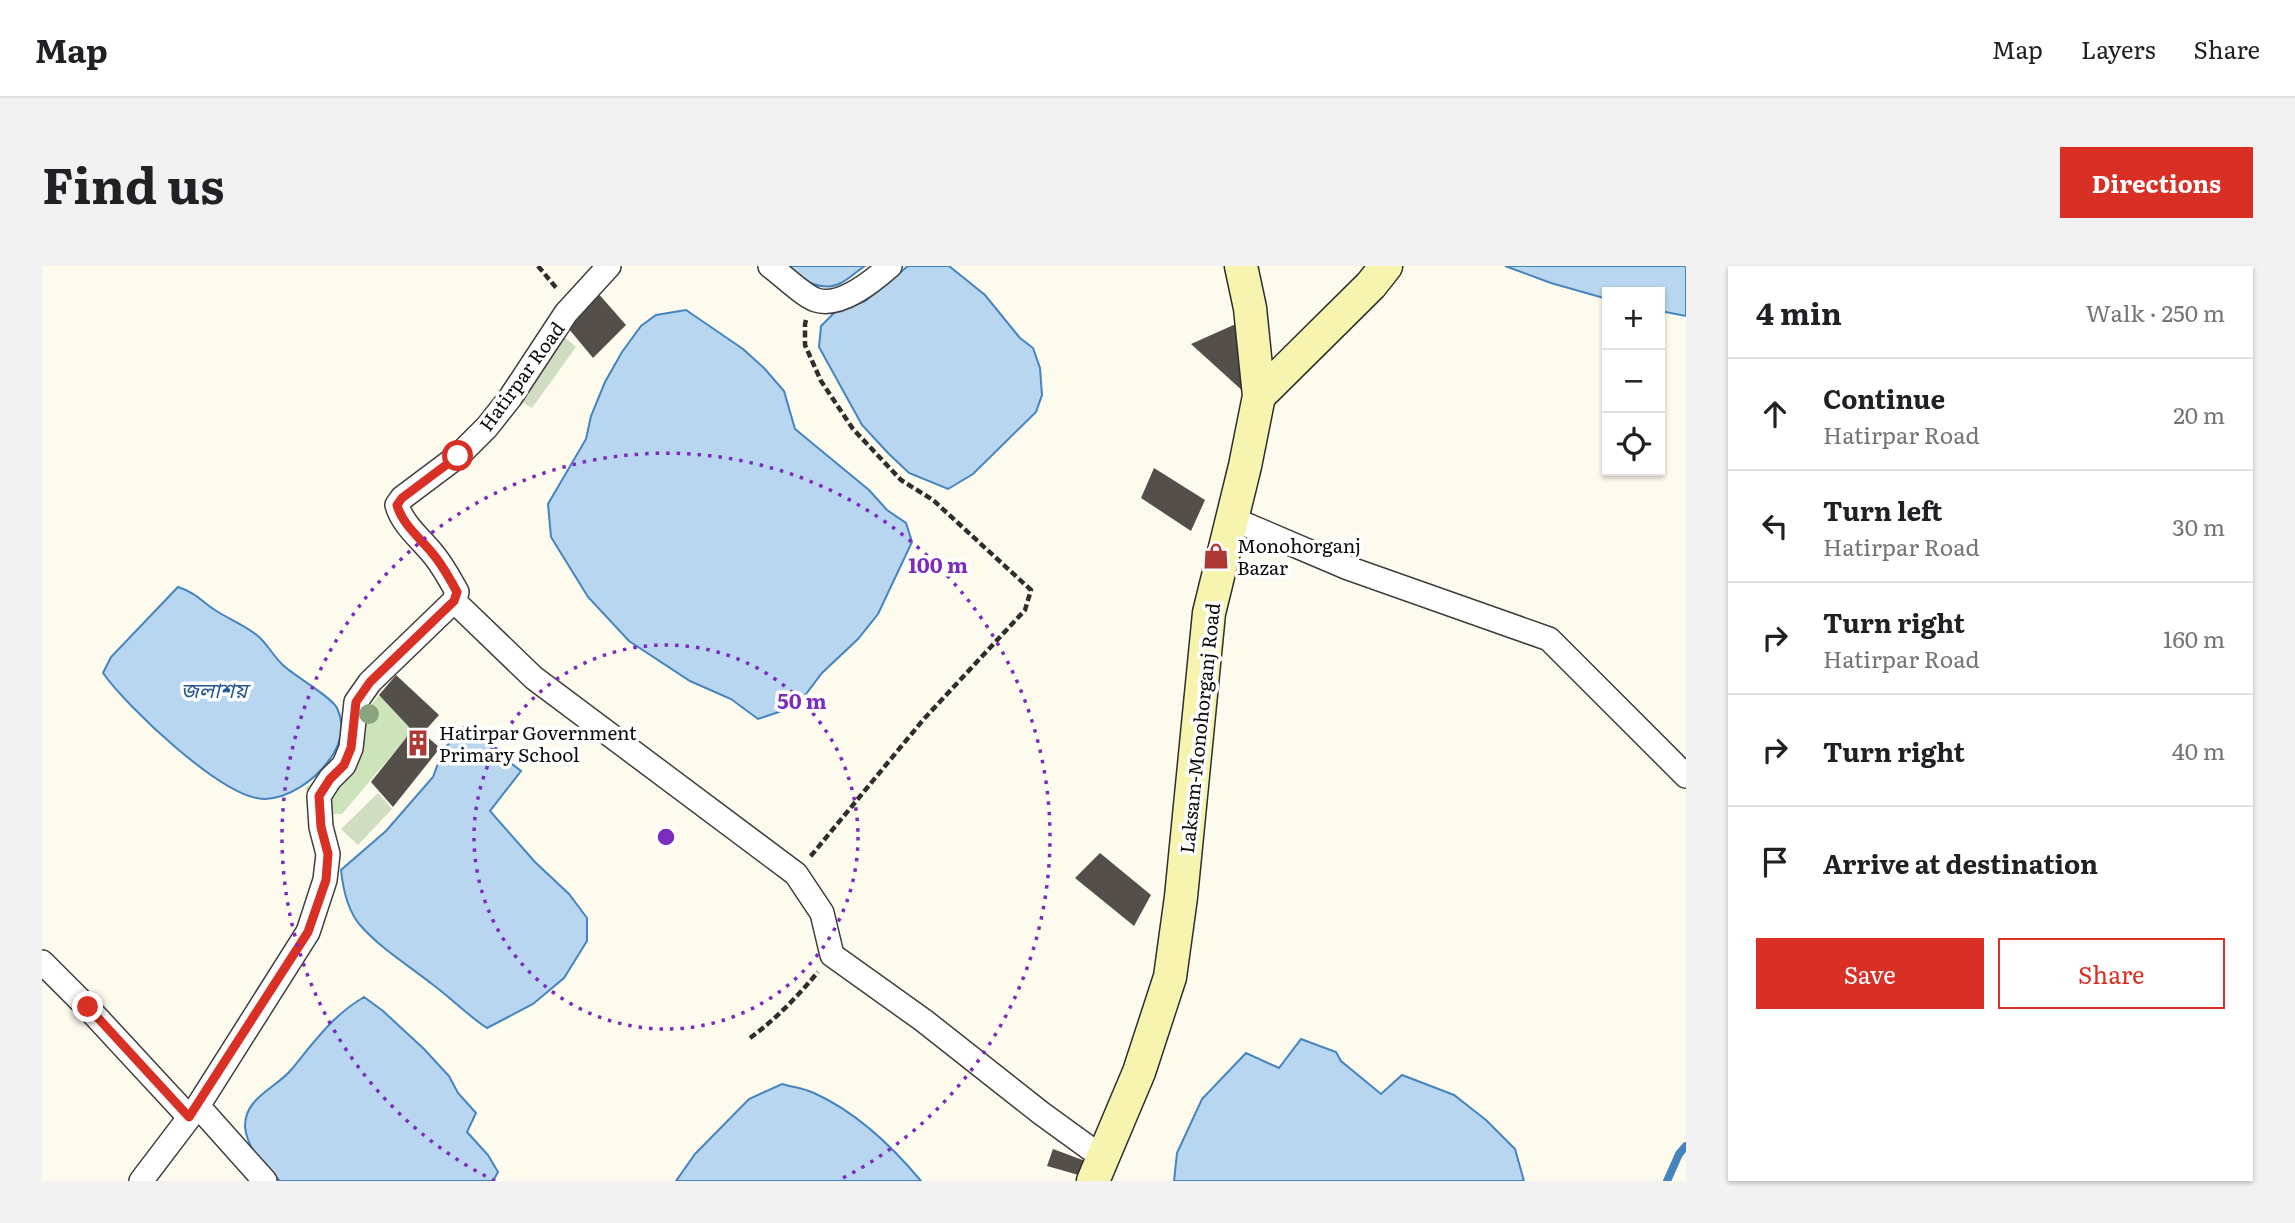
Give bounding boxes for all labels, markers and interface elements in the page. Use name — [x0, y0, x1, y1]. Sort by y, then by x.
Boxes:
text: Map — [35, 24, 108, 73]
text: Map — [1992, 31, 2043, 66]
text: Layers — [2081, 31, 2155, 66]
text: Share — [2193, 31, 2260, 66]
text: Find us — [42, 146, 225, 219]
button: Directions — [2060, 147, 2253, 218]
map controls — [1602, 287, 1665, 476]
button: + — [1602, 287, 1665, 350]
text: 4 min — [1756, 290, 1842, 334]
text: Walk · 250 m — [2086, 295, 2225, 329]
street label: Hatirpar Road — [472, 315, 571, 437]
button: − — [1602, 350, 1665, 413]
text: Continue — [1823, 378, 1945, 417]
icon: ahead — [1756, 395, 1794, 433]
text: 20 m — [2173, 397, 2225, 431]
button: locate — [1602, 413, 1665, 476]
text: Hatirpar Road — [1823, 417, 1979, 451]
route start — [442, 440, 473, 471]
text: Turn left — [1823, 490, 1942, 529]
icon: left — [1756, 507, 1794, 545]
text: 30 m — [2172, 509, 2225, 543]
text: Hatirpar Road — [1823, 529, 1979, 563]
place label: Monohorganj Bazar — [1237, 531, 1361, 581]
shop icon: Monohorganj Bazar — [1201, 541, 1231, 571]
text: 100 m — [908, 548, 968, 579]
street label: Laksam-Monohorganj Road — [1172, 601, 1226, 855]
text: Turn right — [1823, 602, 1965, 641]
icon: right — [1756, 619, 1794, 657]
text: 160 m — [2163, 621, 2225, 655]
text: Hatirpar Road — [1823, 641, 1979, 675]
water label: জলাশয় — [181, 673, 251, 704]
text: 50 m — [777, 684, 827, 715]
place label: Hatirpar Government Primary School — [439, 718, 637, 768]
building icon: Hatirpar Government Primary School — [403, 728, 433, 758]
icon: right — [1756, 731, 1794, 769]
text: Turn right — [1823, 731, 1965, 770]
text: 40 m — [2172, 733, 2225, 767]
centre of rings — [654, 825, 678, 849]
icon: arrive — [1756, 843, 1794, 881]
text: Arrive at destination — [1823, 843, 2098, 882]
button: Save — [1756, 938, 1984, 1009]
button: Share — [1998, 938, 2225, 1009]
route end — [72, 991, 103, 1022]

